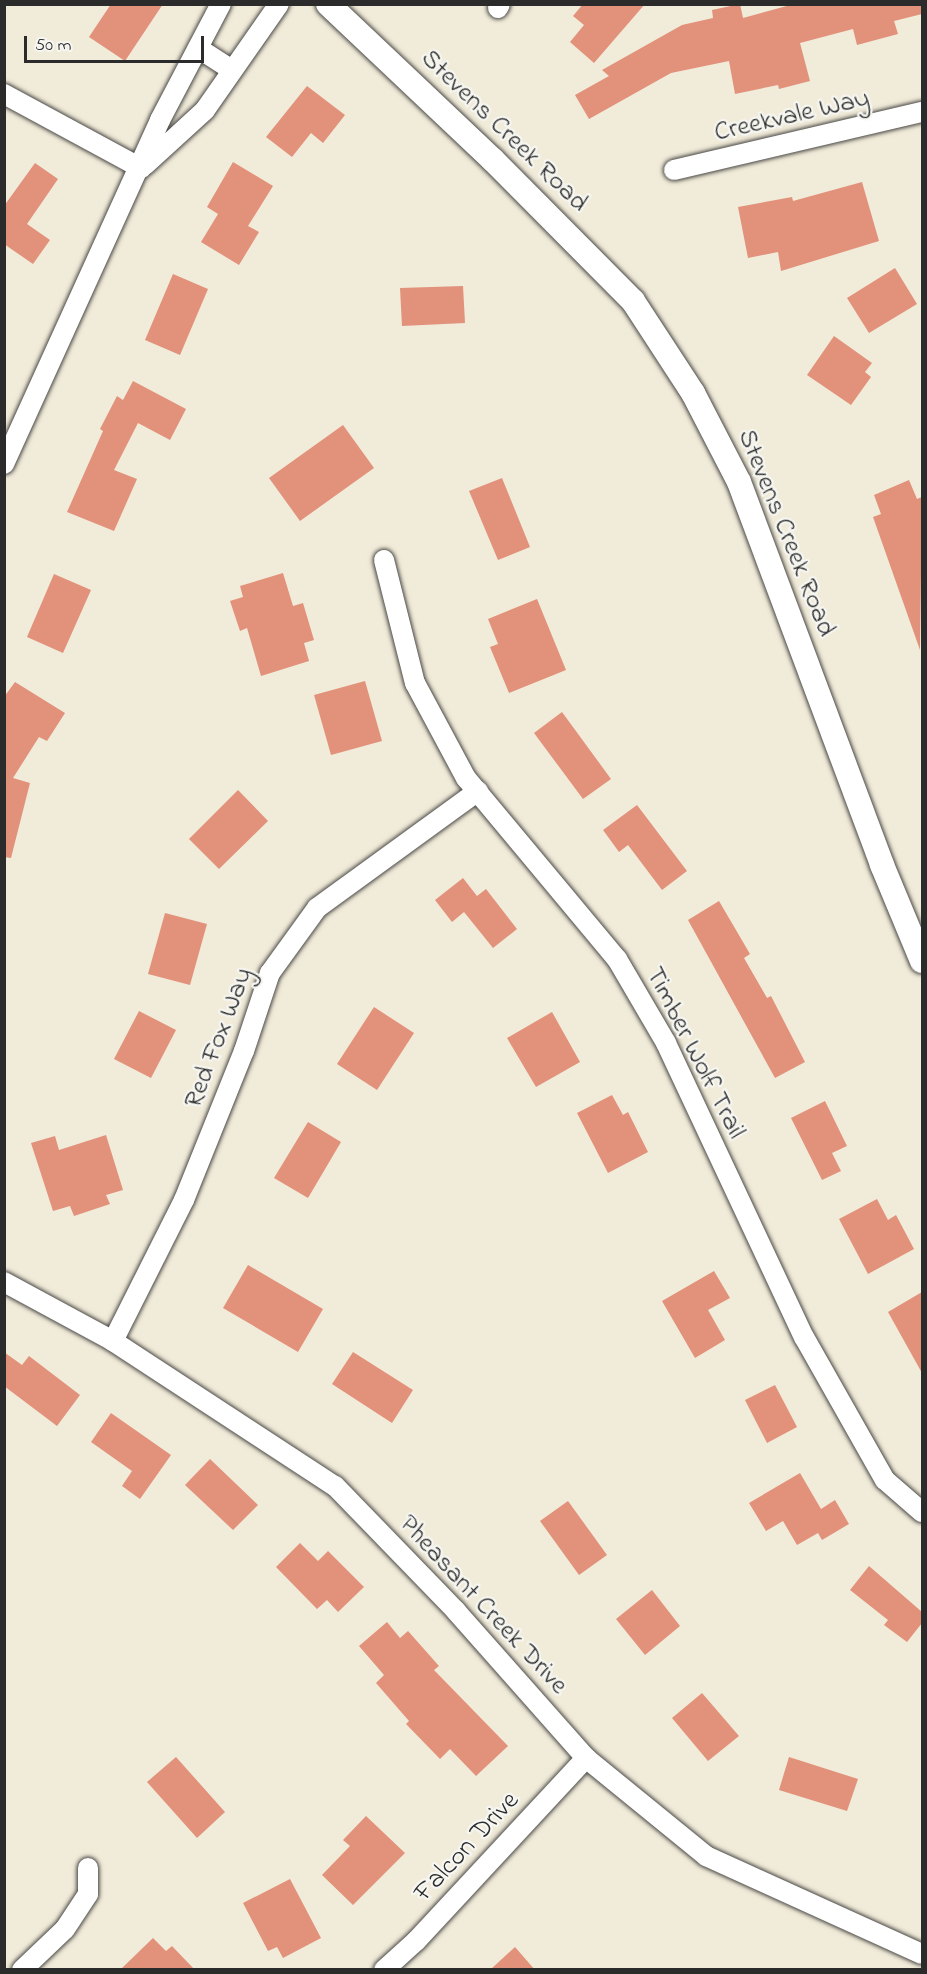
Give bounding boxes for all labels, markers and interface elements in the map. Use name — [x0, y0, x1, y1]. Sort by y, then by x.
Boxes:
scale bar — [27, 24, 207, 62]
text: 50 m — [35, 33, 72, 59]
street label: Stevens Creek Road — [414, 43, 594, 219]
street label: Creekvale Way — [711, 82, 873, 150]
street label: Stevens Creek Road — [730, 425, 842, 641]
street label: Timber Wolf Trail — [638, 962, 752, 1144]
street label: Red Fox Way — [177, 963, 261, 1113]
street label: Pheasant Creek Drive — [392, 1509, 574, 1701]
street label: Falcon Drive — [408, 1785, 526, 1909]

